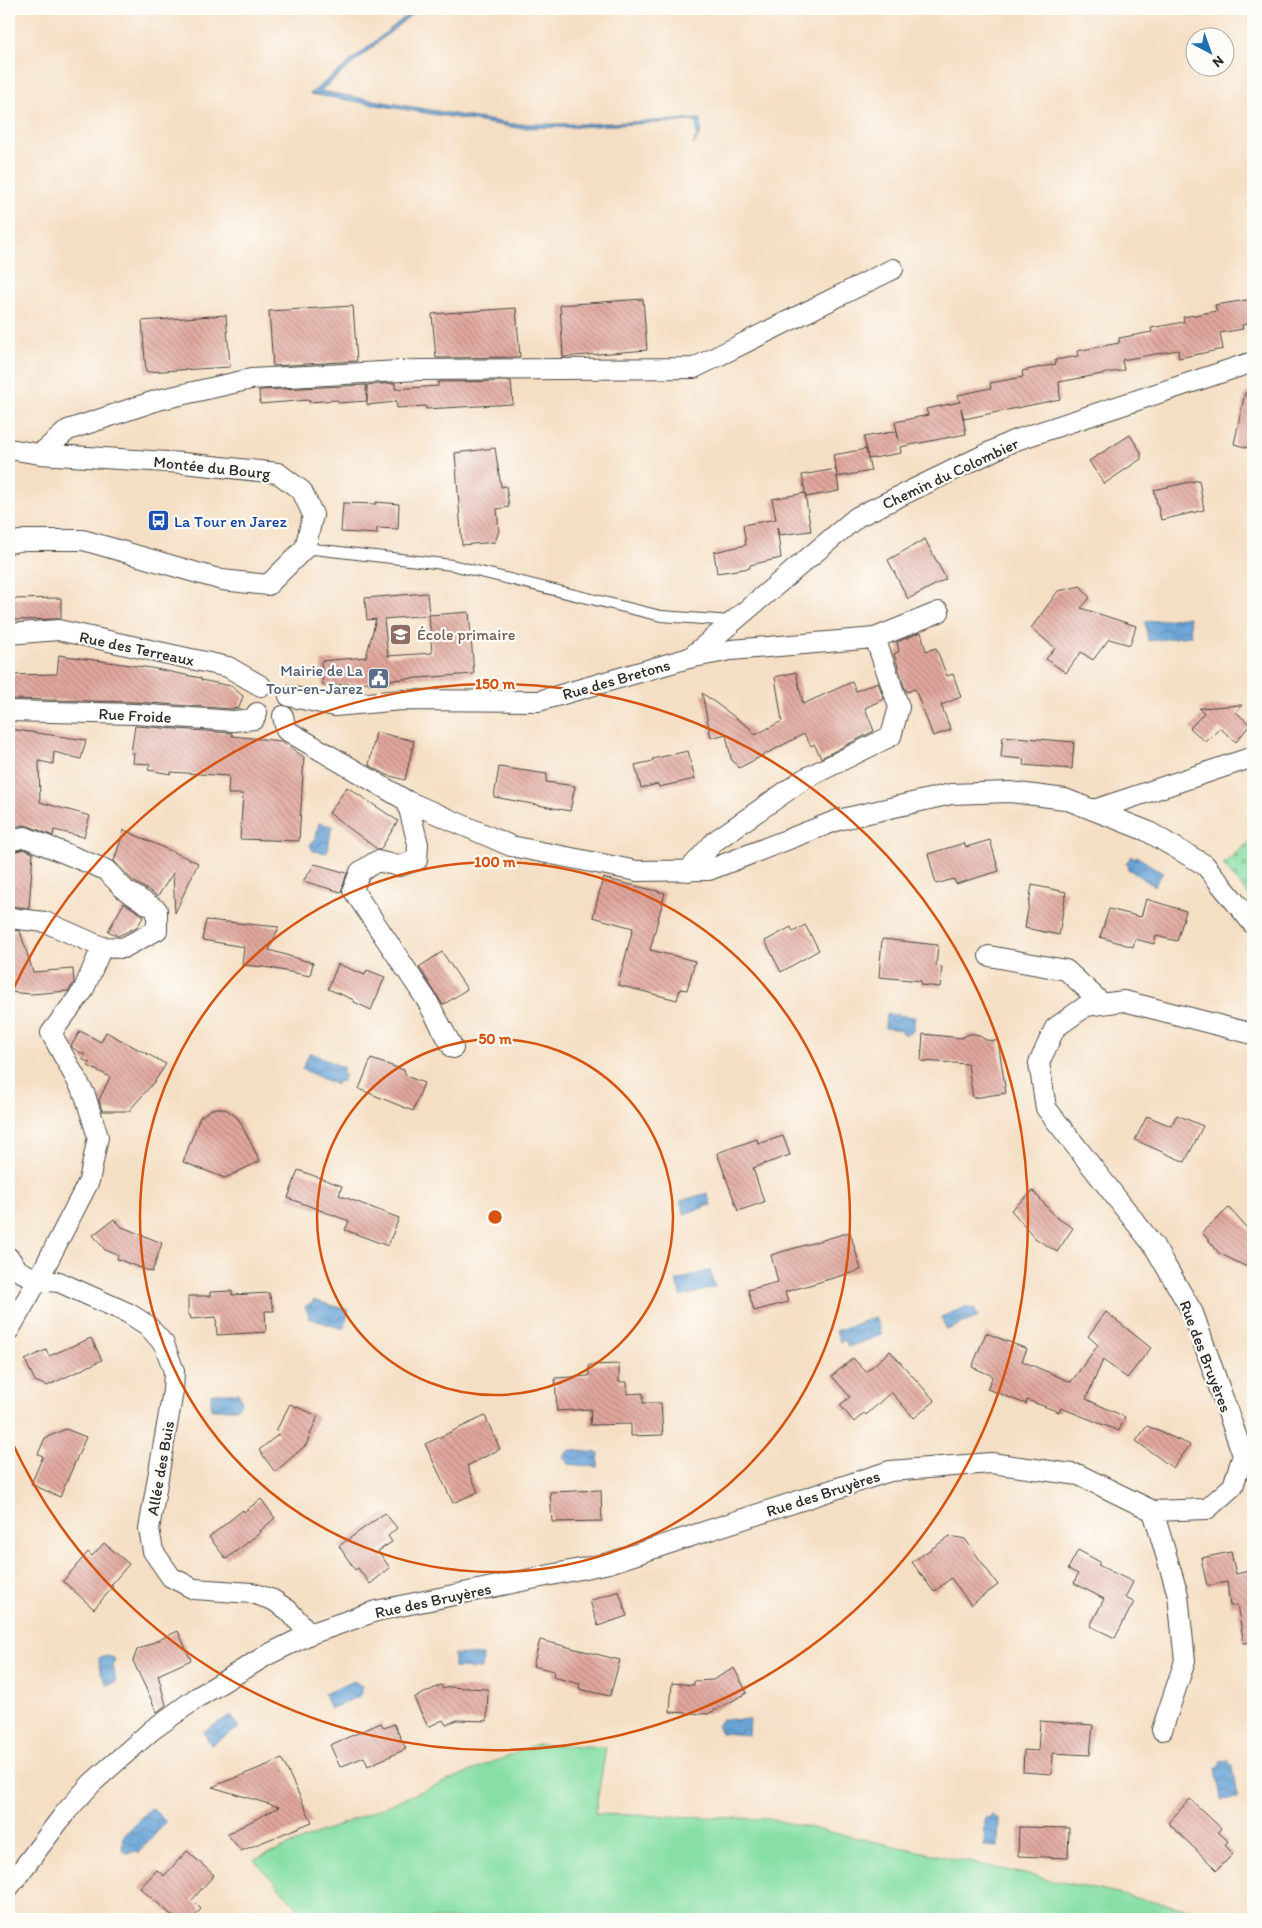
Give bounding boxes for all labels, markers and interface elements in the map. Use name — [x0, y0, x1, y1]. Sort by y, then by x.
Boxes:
north arrow — [1184, 28, 1234, 78]
text: N — [1209, 52, 1227, 71]
street label: Chemin du Colombier — [879, 434, 1021, 513]
street label: Montée du Bourg — [152, 452, 272, 483]
bus stop icon: La Tour en Jarez — [146, 509, 170, 533]
place label: La Tour en Jarez — [174, 512, 288, 531]
school or university icon: École primaire — [389, 622, 413, 646]
place label: École primaire — [417, 625, 516, 644]
street label: Rue des Terreaux — [78, 627, 197, 670]
street label: Rue des Bretons — [560, 655, 672, 704]
place label: Mairie de La Tour-en-Jarez — [266, 661, 364, 698]
public building icon: Mairie de La Tour-en-Jarez — [367, 667, 391, 691]
text: 150 m — [475, 675, 515, 693]
street label: Rue Froide — [98, 704, 172, 727]
text: 100 m — [474, 853, 516, 871]
text: 50 m — [478, 1030, 512, 1048]
centre of rings — [486, 1208, 504, 1226]
street label: Rue des Bruyères — [1175, 1298, 1236, 1415]
street label: Allée des Buis — [143, 1419, 178, 1517]
street label: Rue des Bruyères — [764, 1466, 882, 1521]
street label: Rue des Bruyères — [373, 1579, 493, 1622]

